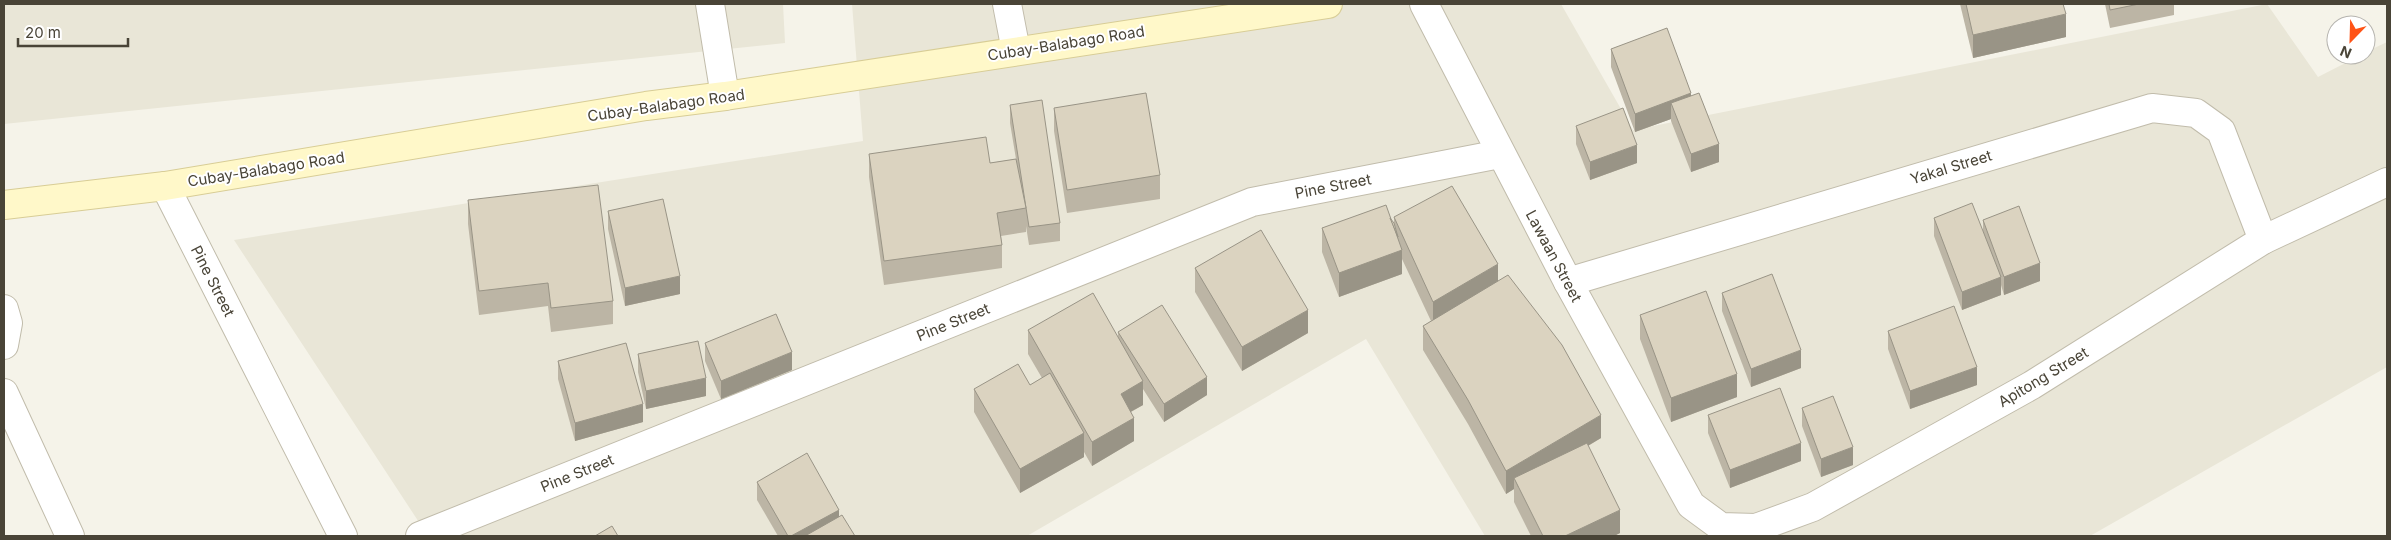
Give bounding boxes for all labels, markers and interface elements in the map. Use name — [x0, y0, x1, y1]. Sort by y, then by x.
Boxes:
scale bar — [18, 15, 128, 47]
north arrow — [2326, 15, 2376, 65]
street label: Cubay-Balabago Road — [986, 21, 1146, 65]
text: 20 m — [25, 23, 61, 42]
text: N — [2337, 43, 2354, 62]
street label: Cubay-Balabago Road — [586, 85, 746, 125]
street label: Yakal Street — [1908, 146, 1994, 188]
street label: Cubay-Balabago Road — [186, 147, 346, 191]
street label: Pine Street — [1293, 169, 1373, 203]
street label: Lawaan Street — [1522, 207, 1586, 305]
street label: Pine Street — [187, 242, 239, 320]
street label: Pine Street — [914, 299, 993, 345]
street label: Apitong Street — [1995, 343, 2091, 411]
street label: Pine Street — [538, 450, 617, 496]

